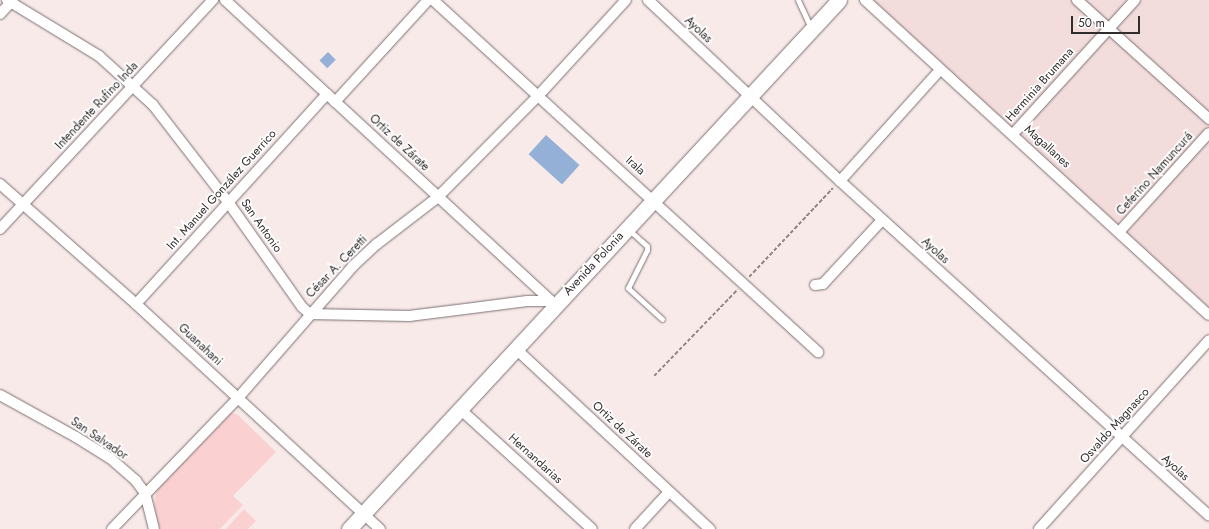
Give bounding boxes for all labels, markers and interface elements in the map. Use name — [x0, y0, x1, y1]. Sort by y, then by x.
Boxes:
scale bar — [1073, 8, 1142, 34]
street label: Ayolas — [681, 14, 715, 46]
text: 50 m — [1078, 14, 1105, 32]
street label: Herminia Brumana — [1003, 45, 1077, 125]
street label: Intendente Rufino Inda — [53, 59, 141, 153]
street label: Ortiz de Zárate — [366, 112, 432, 174]
street label: Magallanes — [1021, 123, 1073, 171]
street label: Int. Manuel González Guerrico — [164, 127, 280, 253]
street label: Ceferino Namuncurá — [1114, 130, 1196, 218]
street label: Irala — [622, 154, 648, 178]
street label: San Antonio — [237, 197, 285, 255]
street label: Avenida Polonia — [561, 229, 627, 299]
street label: César A. Ceretti — [303, 233, 371, 301]
street label: Ayolas — [918, 235, 952, 267]
street label: Guanahani — [175, 321, 225, 369]
street label: Osvaldo Magnasco — [1077, 385, 1153, 467]
street label: Ortiz de Zárate — [589, 399, 655, 461]
street label: San Salvador — [68, 415, 130, 463]
street label: Hernandarias — [505, 431, 565, 487]
street label: Ayolas — [1158, 452, 1192, 484]

